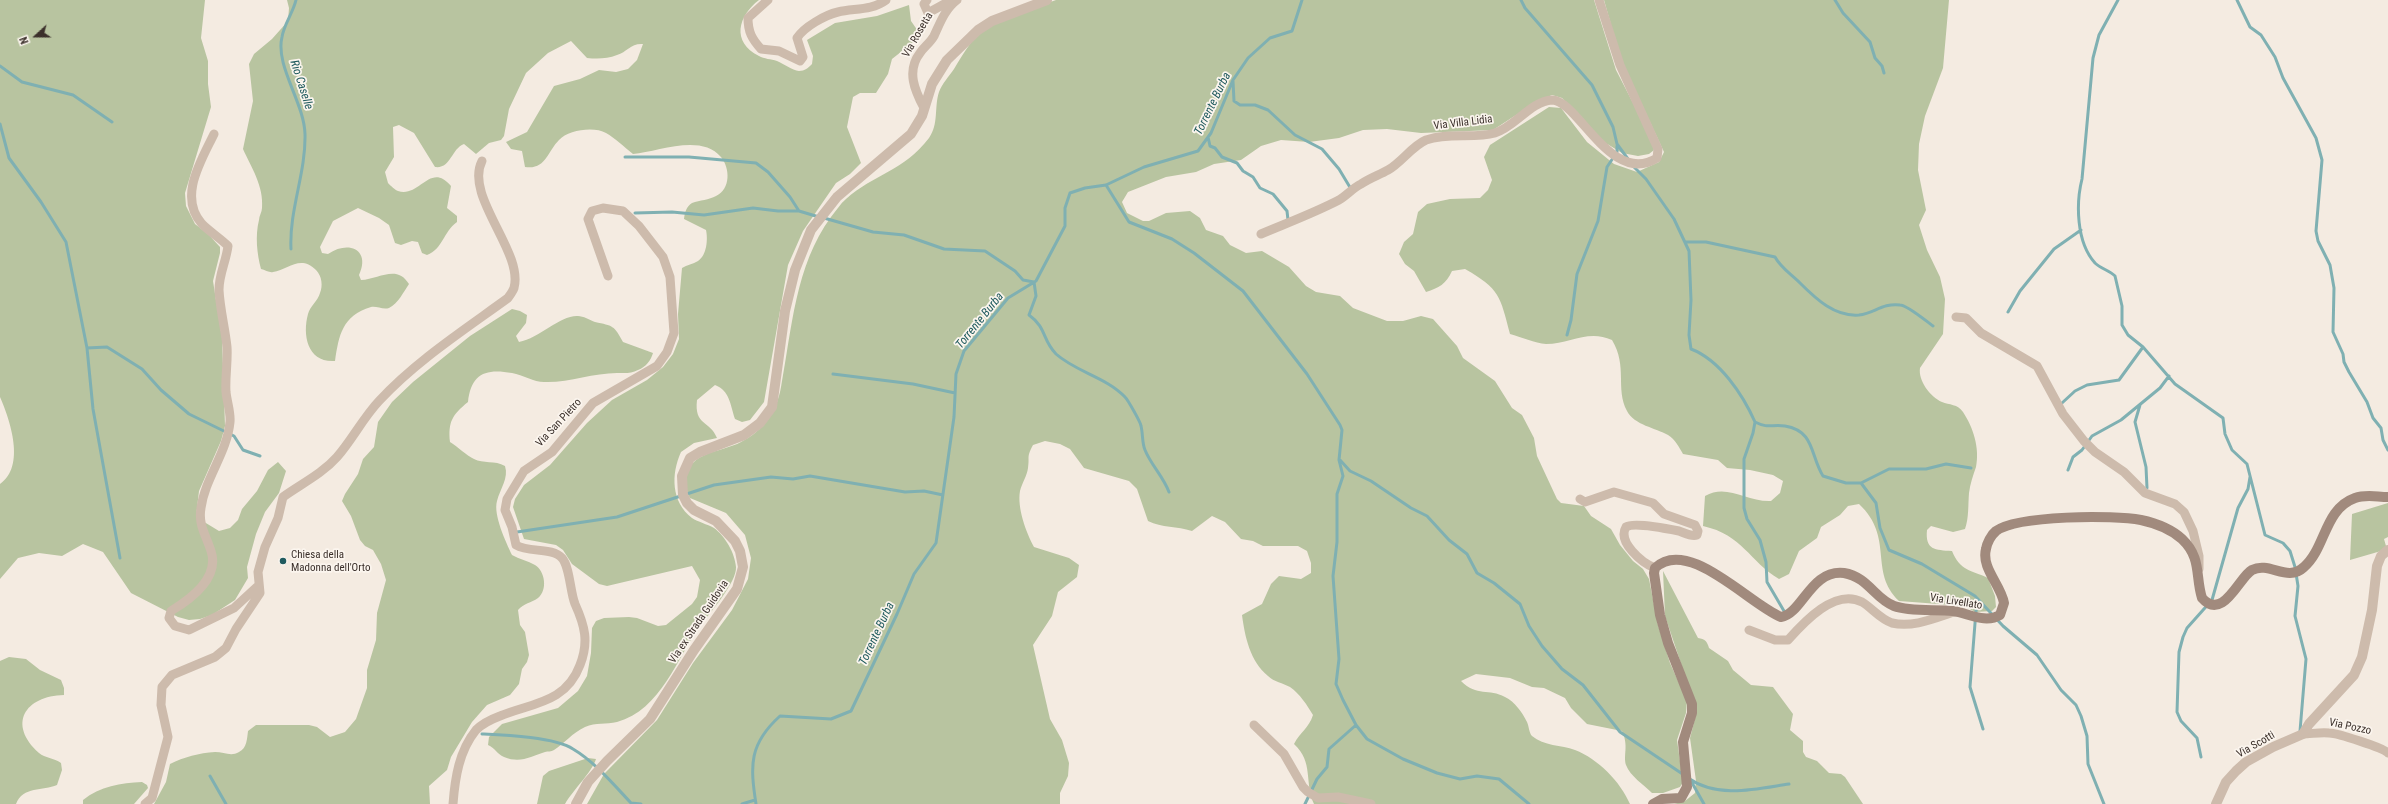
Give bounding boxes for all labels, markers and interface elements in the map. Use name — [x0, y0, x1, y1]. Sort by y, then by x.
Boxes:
street label: Via Rosetta — [900, 10, 936, 60]
north arrow — [16, 16, 56, 56]
text: N — [17, 35, 32, 46]
water label: Rio Caselle — [286, 58, 316, 112]
water label: Torrente Burba — [1192, 70, 1234, 138]
street label: Via Villa Lidia — [1433, 113, 1493, 133]
water label: Torrente Burba — [953, 290, 1007, 352]
street label: Via San Pietro — [533, 396, 585, 450]
place label: Chiesa della Madonna dell'Orto — [291, 548, 370, 574]
marker: Chiesa della Madonna dell'Orto — [278, 556, 288, 566]
street label: Via ex Strada Guidovia — [666, 578, 732, 666]
street label: Via Livellato — [1929, 591, 1983, 613]
water label: Torrente Burba — [856, 600, 898, 668]
street label: Via Pozzo — [2328, 716, 2372, 738]
street label: Via Scotti — [2235, 729, 2277, 761]

